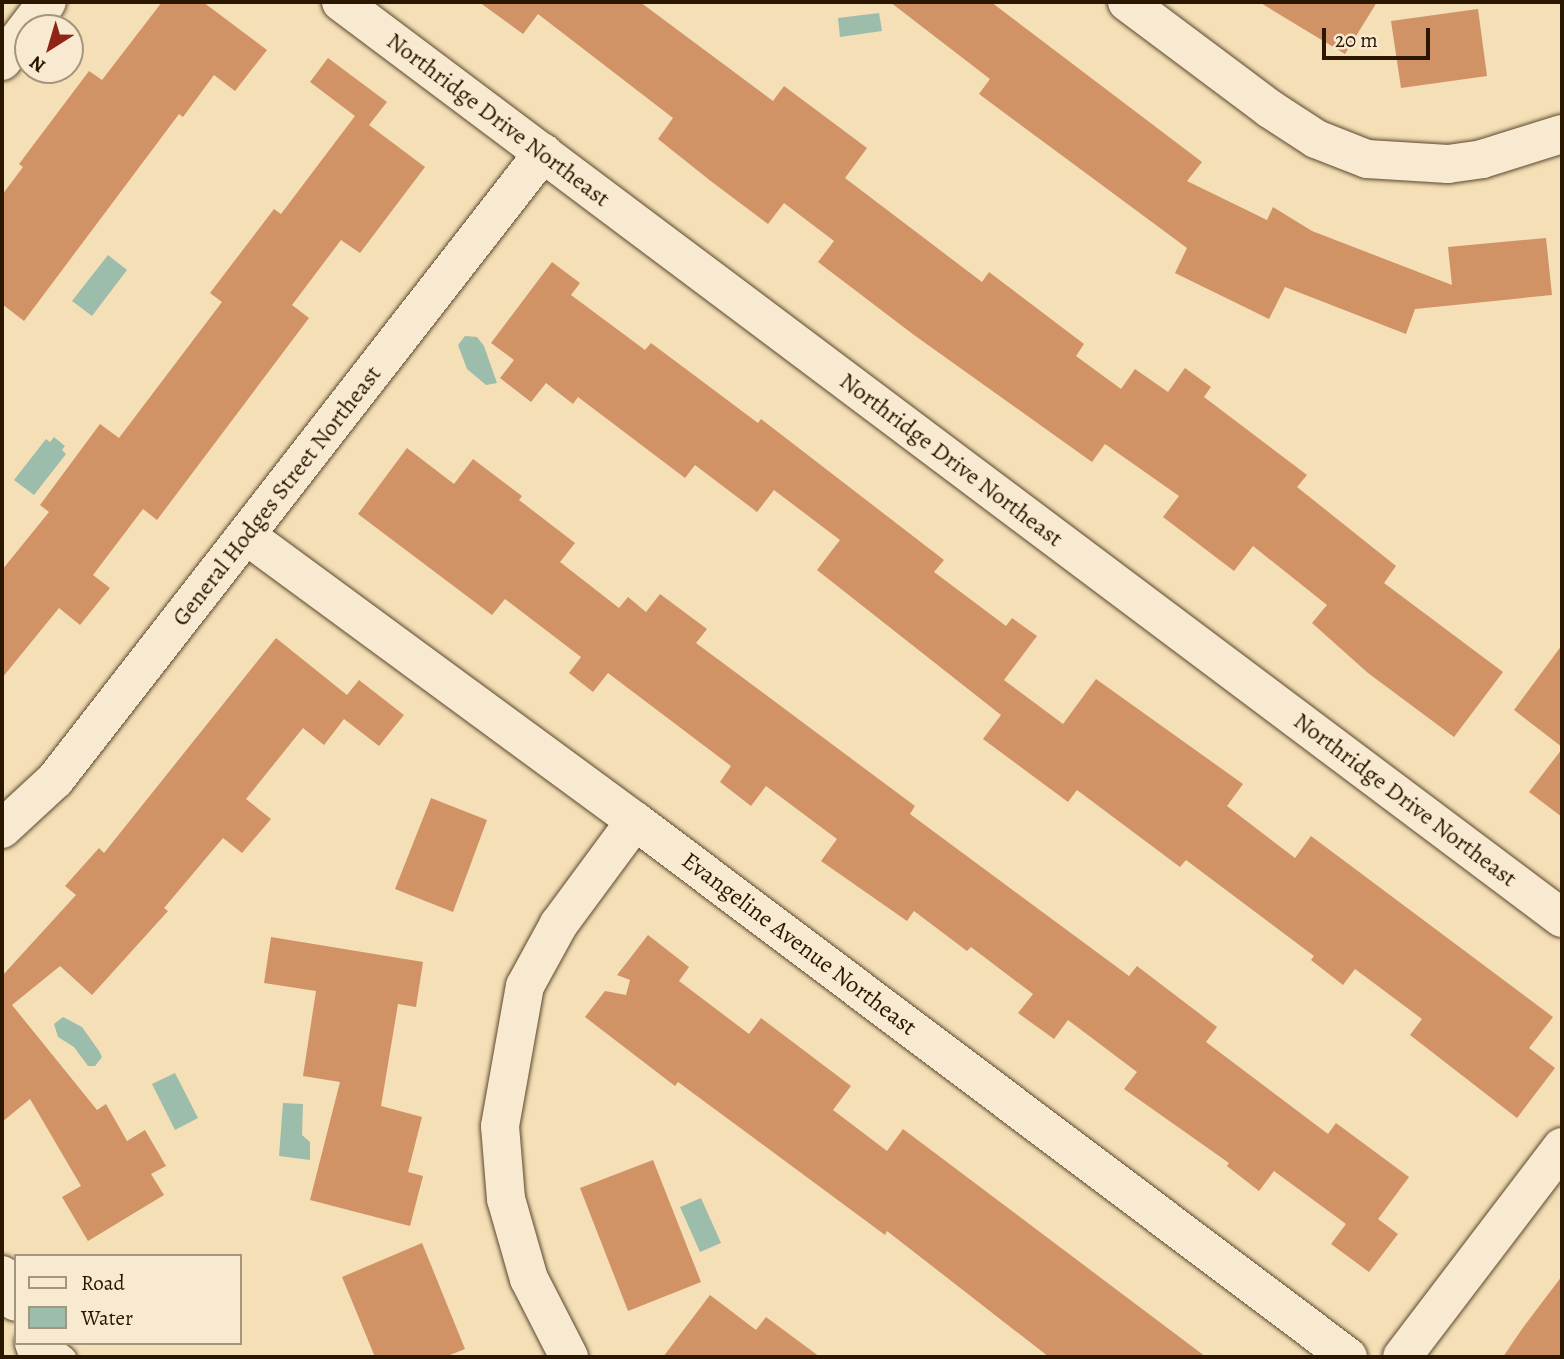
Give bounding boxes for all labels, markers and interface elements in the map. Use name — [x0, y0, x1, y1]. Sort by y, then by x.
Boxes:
north arrow — [14, 14, 84, 84]
scale bar — [1326, 14, 1434, 58]
text: 20 m — [1335, 26, 1378, 54]
street label: Northridge Drive Northeast — [381, 27, 615, 213]
text: N — [24, 50, 51, 79]
street label: General Hodges Street Northeast — [166, 360, 388, 632]
street label: Northridge Drive Northeast — [834, 367, 1068, 553]
street label: Northridge Drive Northeast — [1288, 707, 1522, 893]
street label: Evangeline Avenue Northeast — [676, 846, 922, 1042]
legend — [14, 1254, 242, 1345]
text: Road — [81, 1269, 125, 1297]
text: Water — [81, 1304, 133, 1332]

